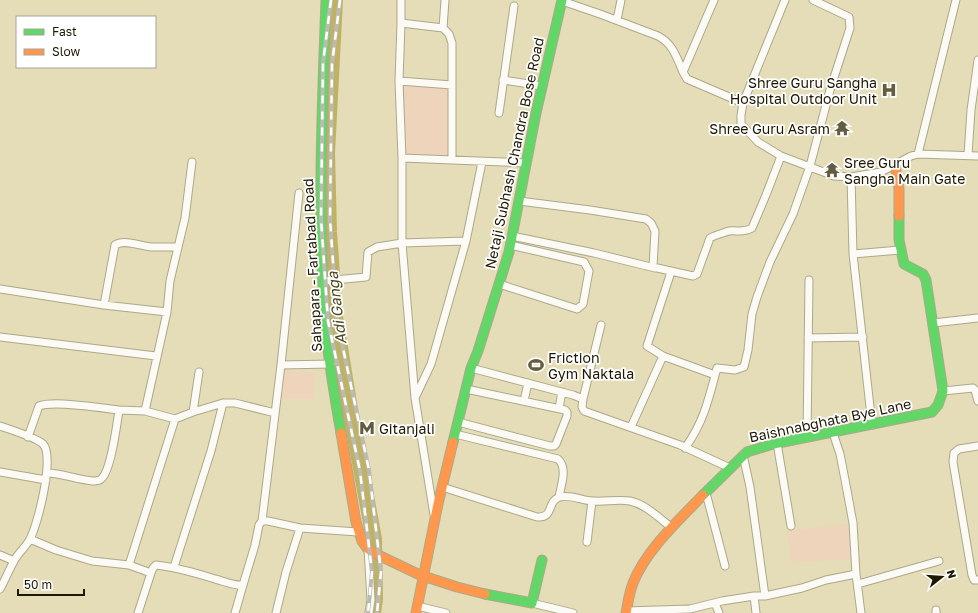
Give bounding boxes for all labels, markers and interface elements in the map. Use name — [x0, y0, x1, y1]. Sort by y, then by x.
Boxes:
legend — [16, 16, 156, 68]
text: Fast — [52, 24, 77, 39]
street label: Netaji Subhash Chandra Bose Road — [481, 36, 547, 270]
text: Slow — [52, 44, 80, 59]
place label: Shree Guru Sangha Hospital Outdoor Unit — [730, 74, 877, 107]
hospital icon: Shree Guru Sangha Hospital Outdoor Unit — [880, 81, 898, 99]
temple icon: Shree Guru Asram — [833, 119, 851, 137]
place label: Shree Guru Asram — [709, 120, 830, 137]
place label: Sree Guru Sangha Main Gate — [844, 154, 965, 187]
temple icon: Sree Guru Sangha Main Gate — [823, 161, 841, 179]
street label: Sahapara - Fartabad Road — [299, 178, 325, 352]
water label: Adi Ganga — [323, 270, 350, 345]
place label: Friction Gym Naktala — [548, 349, 634, 382]
sports icon: Friction Gym Naktala — [527, 356, 545, 374]
street label: Baishnabghata Bye Lane — [747, 394, 913, 446]
metro station icon: Gitanjali — [358, 419, 376, 437]
place label: Gitanjali — [379, 420, 435, 437]
north arrow — [922, 557, 962, 597]
text: N — [945, 568, 959, 580]
scale bar — [18, 571, 84, 597]
text: 50 m — [24, 577, 52, 592]

